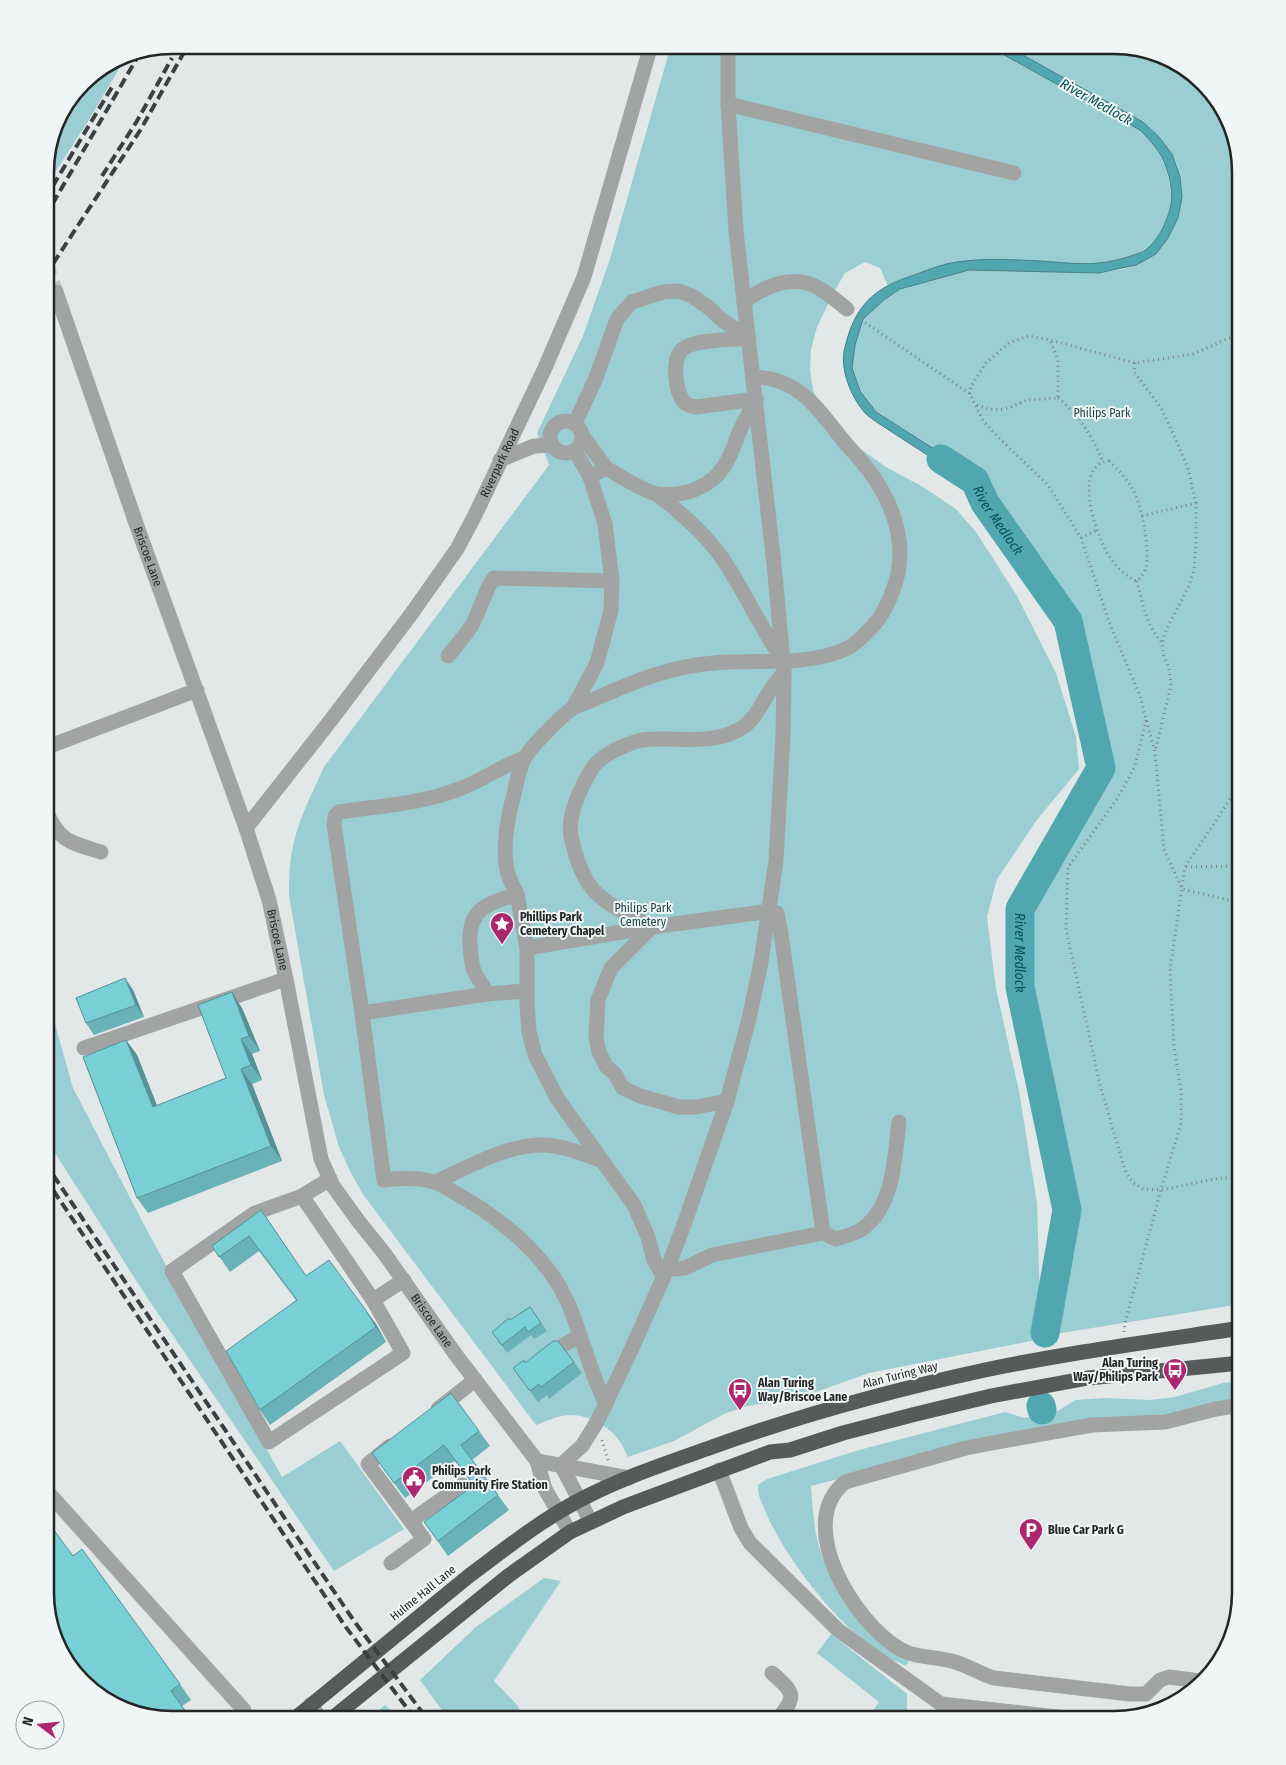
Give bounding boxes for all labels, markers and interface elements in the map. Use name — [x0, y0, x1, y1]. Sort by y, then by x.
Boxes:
water label: River Medlock — [1057, 75, 1135, 129]
park label: Philips Park — [1073, 406, 1131, 420]
street label: Riverpark Road — [477, 426, 522, 500]
water label: River Medlock — [970, 483, 1027, 558]
street label: Briscoe Lane — [131, 525, 165, 588]
park label: Philips Park Cemetery — [614, 901, 672, 929]
street label: Briscoe Lane — [264, 908, 291, 972]
place label: Phillips Park Cemetery Chapel — [520, 910, 605, 938]
place icon: Phillips Park Cemetery Chapel — [489, 911, 515, 945]
water label: River Medlock — [1011, 913, 1030, 994]
street label: Briscoe Lane — [408, 1291, 455, 1350]
place label: Alan Turing Way/Philips Park — [1073, 1356, 1159, 1384]
bus stop icon: Alan Turing Way/Philips Park — [1162, 1357, 1188, 1391]
street label: Alan Turing Way — [861, 1359, 940, 1391]
place label: Alan Turing Way/Briscoe Lane — [757, 1376, 847, 1404]
bus stop icon: Alan Turing Way/Briscoe Lane — [727, 1377, 753, 1411]
place label: Philips Park Community Fire Station — [432, 1464, 548, 1492]
public building icon: Philips Park Community Fire Station — [401, 1465, 427, 1499]
parking icon: Blue Car Park G — [1018, 1517, 1044, 1551]
place label: Blue Car Park G — [1048, 1523, 1124, 1537]
street label: Hulme Hall Lane — [387, 1562, 459, 1624]
north arrow — [15, 1700, 65, 1750]
text: N — [19, 1715, 37, 1728]

